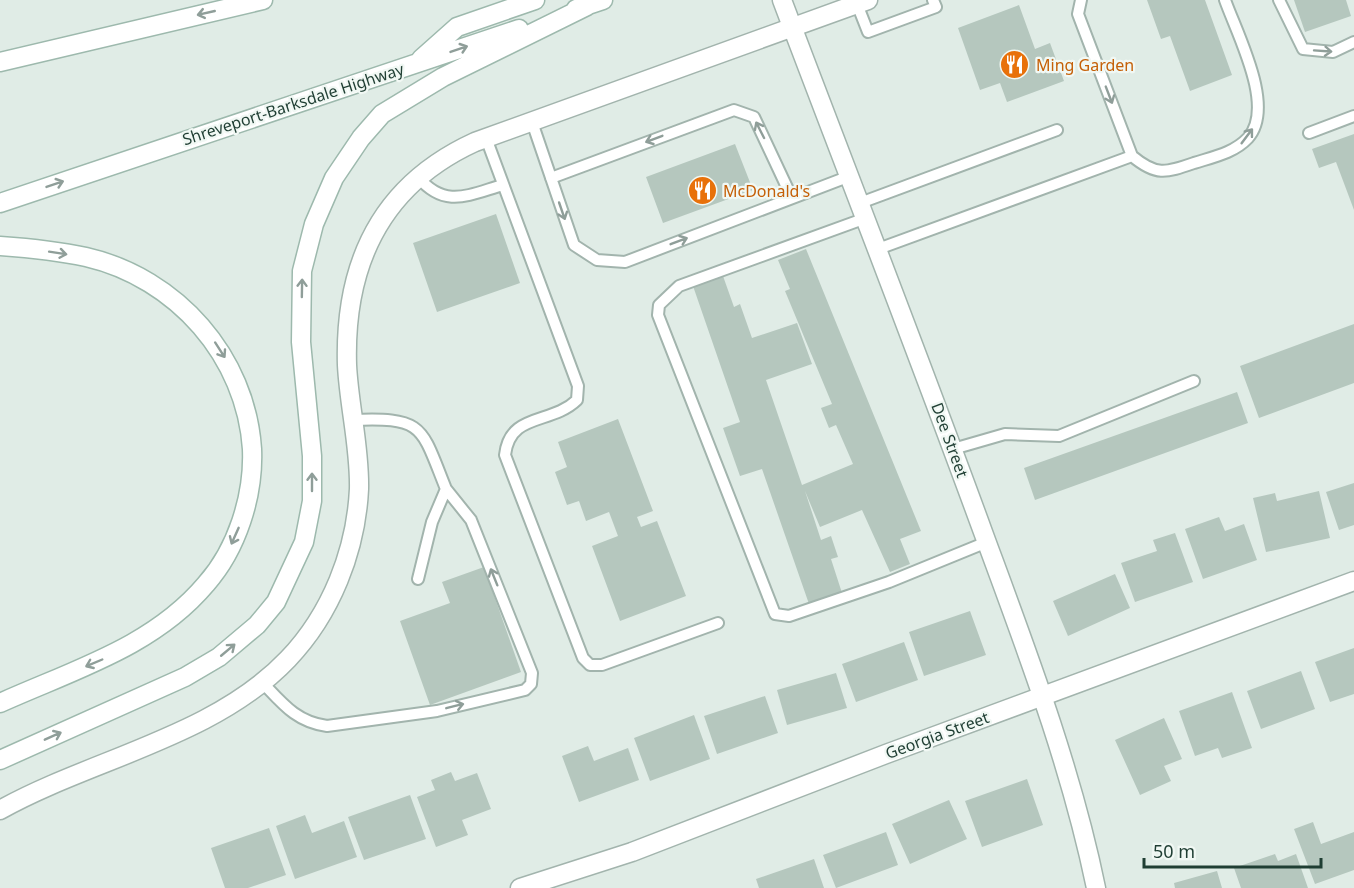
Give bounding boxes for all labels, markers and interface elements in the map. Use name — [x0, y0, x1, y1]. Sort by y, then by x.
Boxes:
one-way arrow — [197, 8, 216, 19]
one-way arrow — [449, 43, 468, 54]
one-way arrow — [1312, 46, 1332, 57]
restaurant icon: Ming Garden — [999, 49, 1031, 81]
place label: Ming Garden — [1036, 54, 1134, 76]
street label: Shreveport-Barksdale Highway — [179, 57, 407, 150]
one-way arrow — [1104, 85, 1115, 104]
one-way arrow — [754, 121, 765, 139]
one-way arrow — [1240, 128, 1253, 144]
one-way arrow — [645, 134, 663, 145]
restaurant icon: McDonald's — [686, 175, 718, 207]
one-way arrow — [45, 178, 64, 189]
place label: McDonald's — [723, 180, 810, 202]
one-way arrow — [558, 201, 569, 220]
one-way arrow — [669, 235, 688, 246]
one-way arrow — [48, 248, 67, 259]
one-way arrow — [296, 279, 307, 299]
one-way arrow — [215, 341, 227, 358]
street label: Dee Street — [926, 399, 974, 481]
one-way arrow — [306, 473, 318, 493]
one-way arrow — [229, 527, 240, 545]
one-way arrow — [488, 568, 499, 586]
one-way arrow — [220, 643, 235, 657]
one-way arrow — [85, 658, 103, 669]
one-way arrow — [446, 700, 465, 712]
street label: Georgia Street — [882, 706, 992, 764]
one-way arrow — [44, 730, 62, 742]
scale bar — [1144, 831, 1321, 869]
text: 50 m — [1153, 839, 1195, 863]

